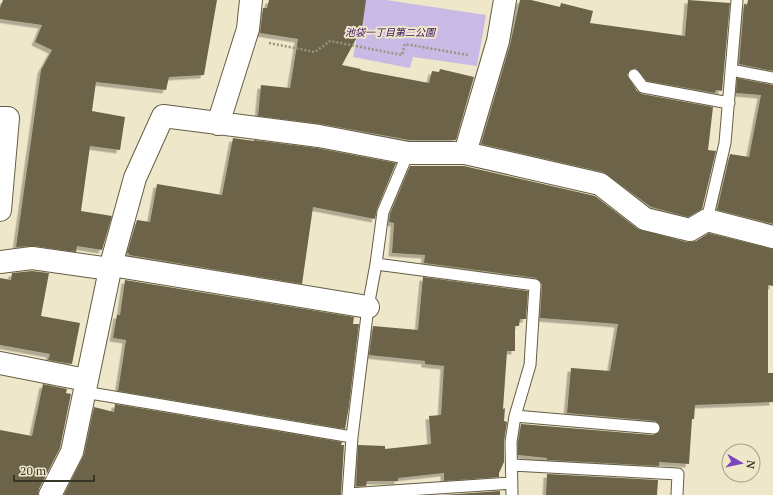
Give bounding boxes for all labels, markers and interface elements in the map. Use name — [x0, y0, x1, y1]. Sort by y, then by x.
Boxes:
park label: 池袋一丁目第二公園 — [345, 26, 437, 39]
north arrow — [721, 443, 761, 483]
scale bar — [14, 457, 94, 483]
text: N — [743, 459, 758, 470]
text: 20 m — [20, 463, 47, 478]

